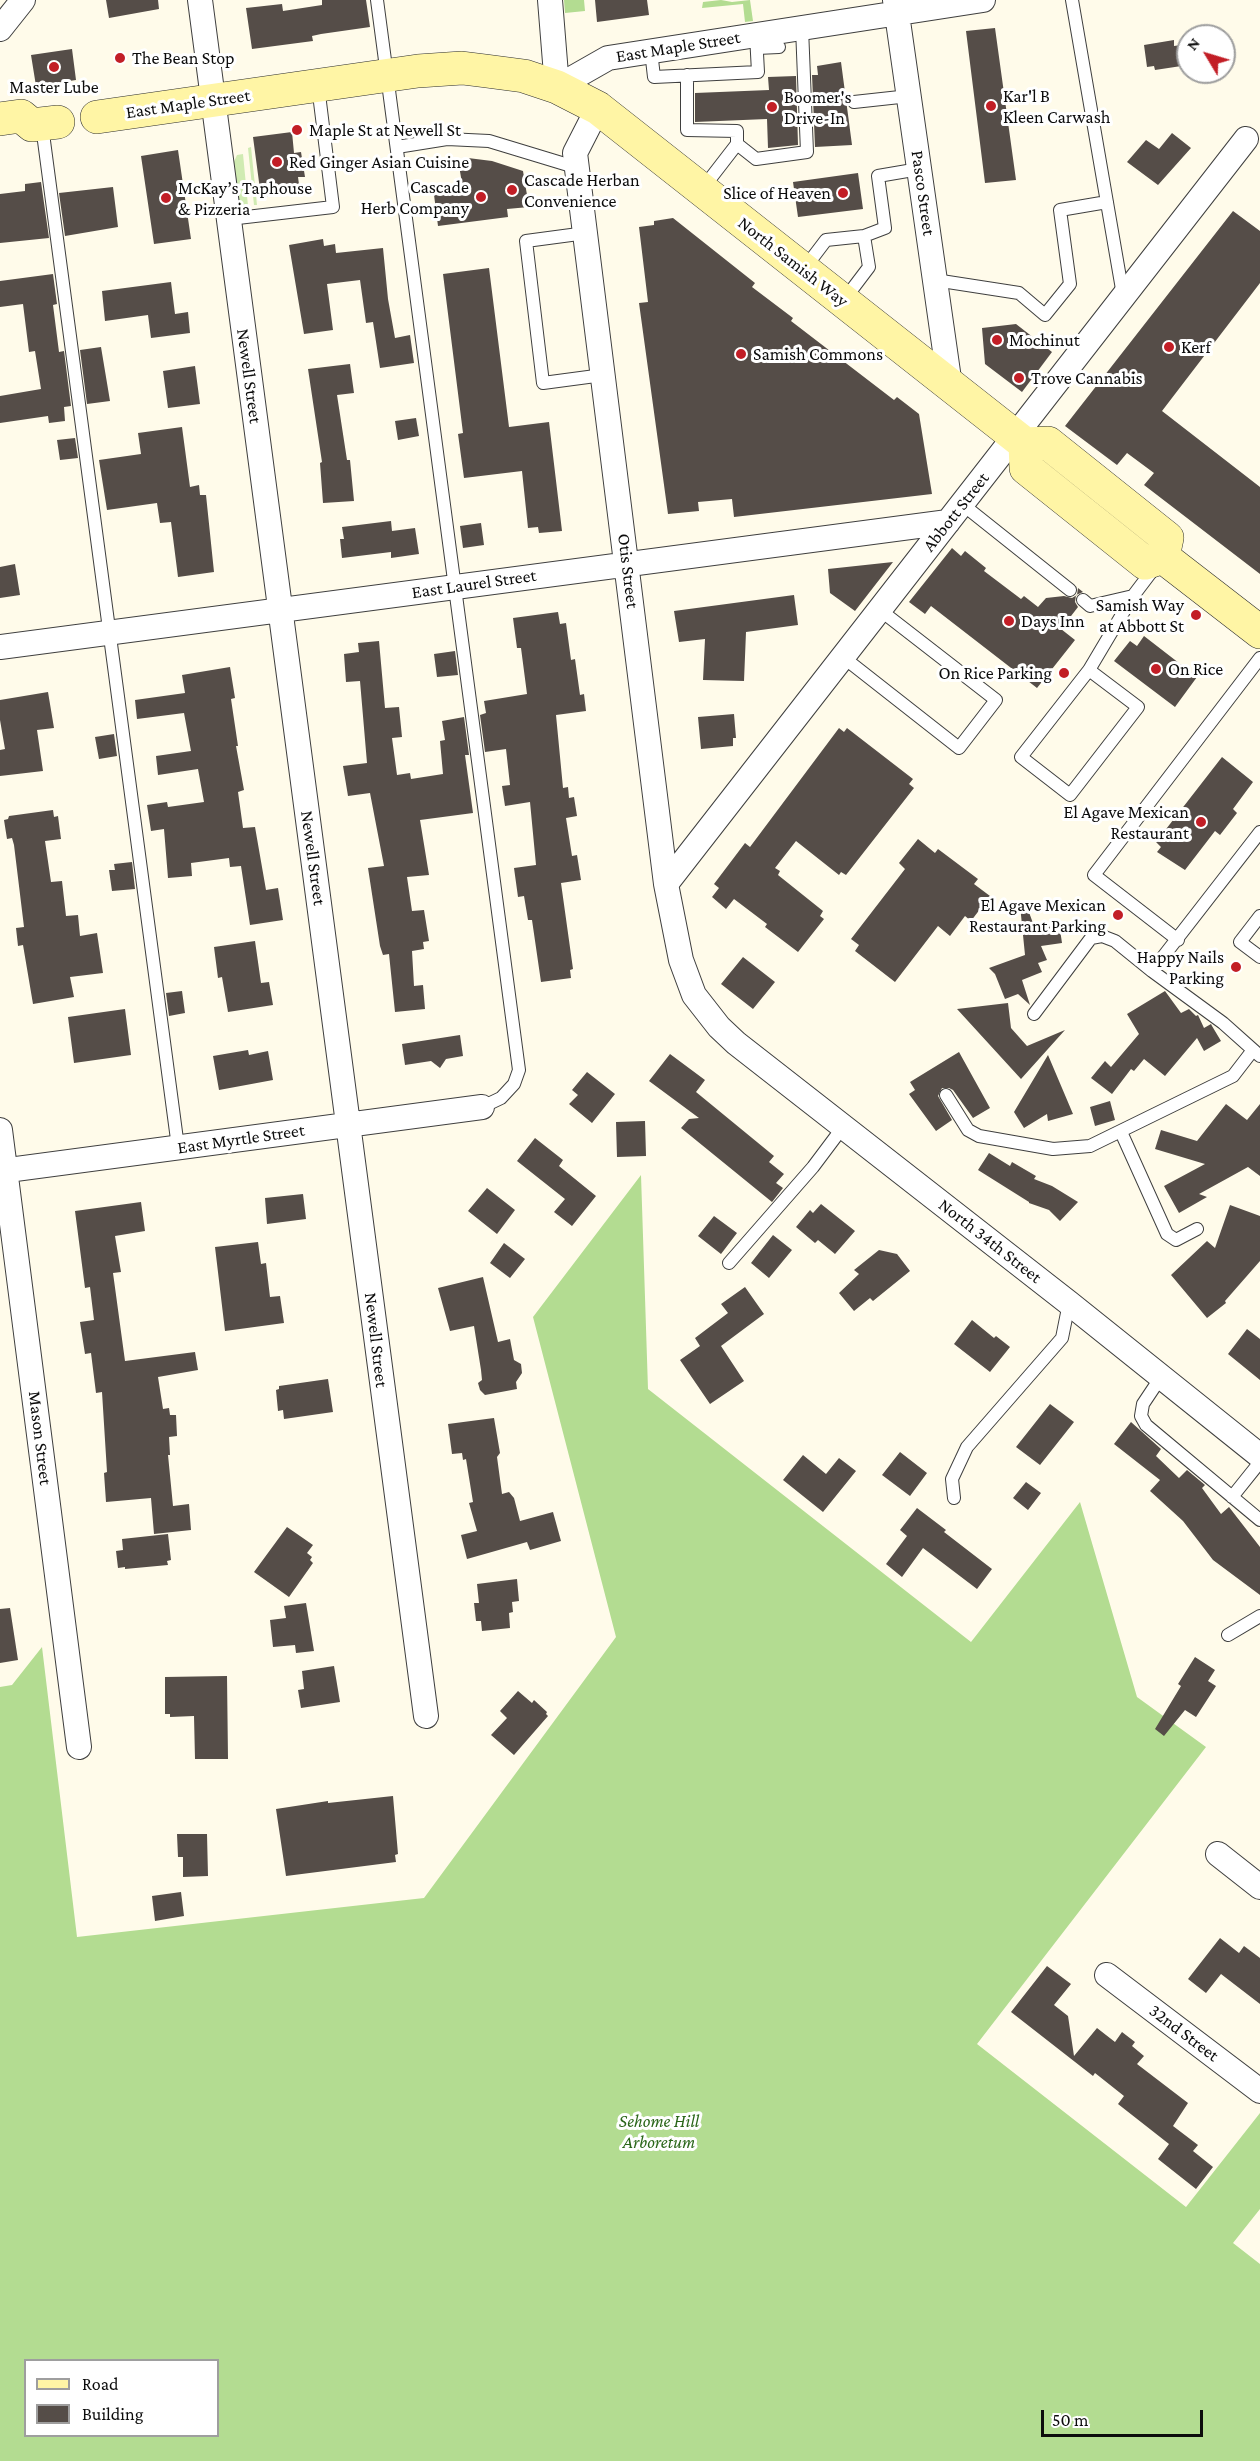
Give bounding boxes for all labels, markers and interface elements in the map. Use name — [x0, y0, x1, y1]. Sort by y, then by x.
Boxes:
north arrow — [1176, 24, 1236, 84]
street label: East Maple Street — [614, 27, 742, 67]
text: N — [1183, 34, 1203, 53]
place label: The Bean Stop — [132, 47, 234, 69]
marker: The Bean Stop — [113, 51, 127, 65]
marker: Master Lube — [47, 60, 61, 74]
place label: Master Lube — [9, 76, 99, 98]
street label: East Maple Street — [124, 85, 252, 123]
place label: Kar'l B Kleen Carwash — [1003, 85, 1110, 128]
place label: Boomer's Drive-In — [784, 86, 852, 128]
marker: Kar'l B Kleen Carwash — [984, 99, 998, 113]
marker: Boomer's Drive-In — [765, 100, 779, 114]
place label: Maple St at Newell St — [309, 119, 461, 141]
marker: Maple St at Newell St — [290, 123, 304, 137]
street label: Pasco Street — [906, 149, 940, 237]
place label: Red Ginger Asian Cuisine — [289, 151, 469, 173]
marker: Red Ginger Asian Cuisine — [270, 155, 284, 169]
place label: Cascade Herban Convenience — [524, 169, 640, 212]
place label: Cascade Herb Company — [361, 176, 469, 219]
place label: McKay’s Taphouse & Pizzeria — [178, 177, 312, 219]
place label: Slice of Heaven — [723, 182, 831, 204]
marker: Cascade Herban Convenience — [505, 183, 519, 197]
marker: Slice of Heaven — [836, 186, 850, 200]
marker: Cascade Herb Company — [474, 190, 488, 204]
marker: McKay’s Taphouse & Pizzeria — [159, 191, 173, 205]
street label: North Samish Way — [733, 212, 853, 312]
street label: Newell Street — [232, 327, 266, 425]
place label: Mochinut — [1009, 329, 1080, 351]
marker: Mochinut — [990, 333, 1004, 347]
place label: Kerf — [1181, 336, 1211, 358]
marker: Kerf — [1162, 340, 1176, 354]
place label: Samish Commons — [753, 343, 883, 365]
marker: Samish Commons — [734, 347, 748, 361]
place label: Trove Cannabis — [1031, 367, 1143, 389]
marker: Trove Cannabis — [1012, 371, 1026, 385]
street label: Abbott Street — [918, 468, 994, 556]
street label: Otis Street — [613, 532, 643, 610]
street label: East Laurel Street — [410, 565, 538, 603]
place label: Samish Way at Abbott St — [1096, 594, 1184, 636]
marker: Samish Way at Abbott St — [1189, 608, 1203, 622]
place label: Days Inn — [1021, 610, 1085, 632]
marker: Days Inn — [1002, 614, 1016, 628]
place label: On Rice — [1168, 658, 1223, 680]
place label: On Rice Parking — [938, 662, 1052, 684]
marker: On Rice — [1149, 662, 1163, 676]
marker: On Rice Parking — [1057, 666, 1071, 680]
place label: El Agave Mexican Restaurant — [1063, 801, 1189, 844]
street label: Newell Street — [296, 809, 330, 907]
marker: El Agave Mexican Restaurant — [1194, 815, 1208, 829]
place label: El Agave Mexican Restaurant Parking — [969, 894, 1106, 936]
marker: El Agave Mexican Restaurant Parking — [1111, 908, 1125, 922]
place label: Happy Nails Parking — [1137, 946, 1224, 988]
marker: Happy Nails Parking — [1229, 960, 1243, 974]
street label: East Myrtle Street — [176, 1119, 306, 1159]
street label: North 34th Street — [934, 1194, 1046, 1288]
street label: Newell Street — [359, 1291, 393, 1389]
street label: Mason Street — [24, 1390, 56, 1486]
street label: 32nd Street — [1145, 2000, 1223, 2066]
park label: Sehome Hill Arboretum — [619, 2110, 699, 2152]
legend — [24, 2359, 219, 2437]
text: Road — [82, 2374, 119, 2394]
scale bar — [1044, 2398, 1206, 2436]
text: Building — [82, 2404, 143, 2424]
text: 50 m — [1052, 2410, 1089, 2430]

